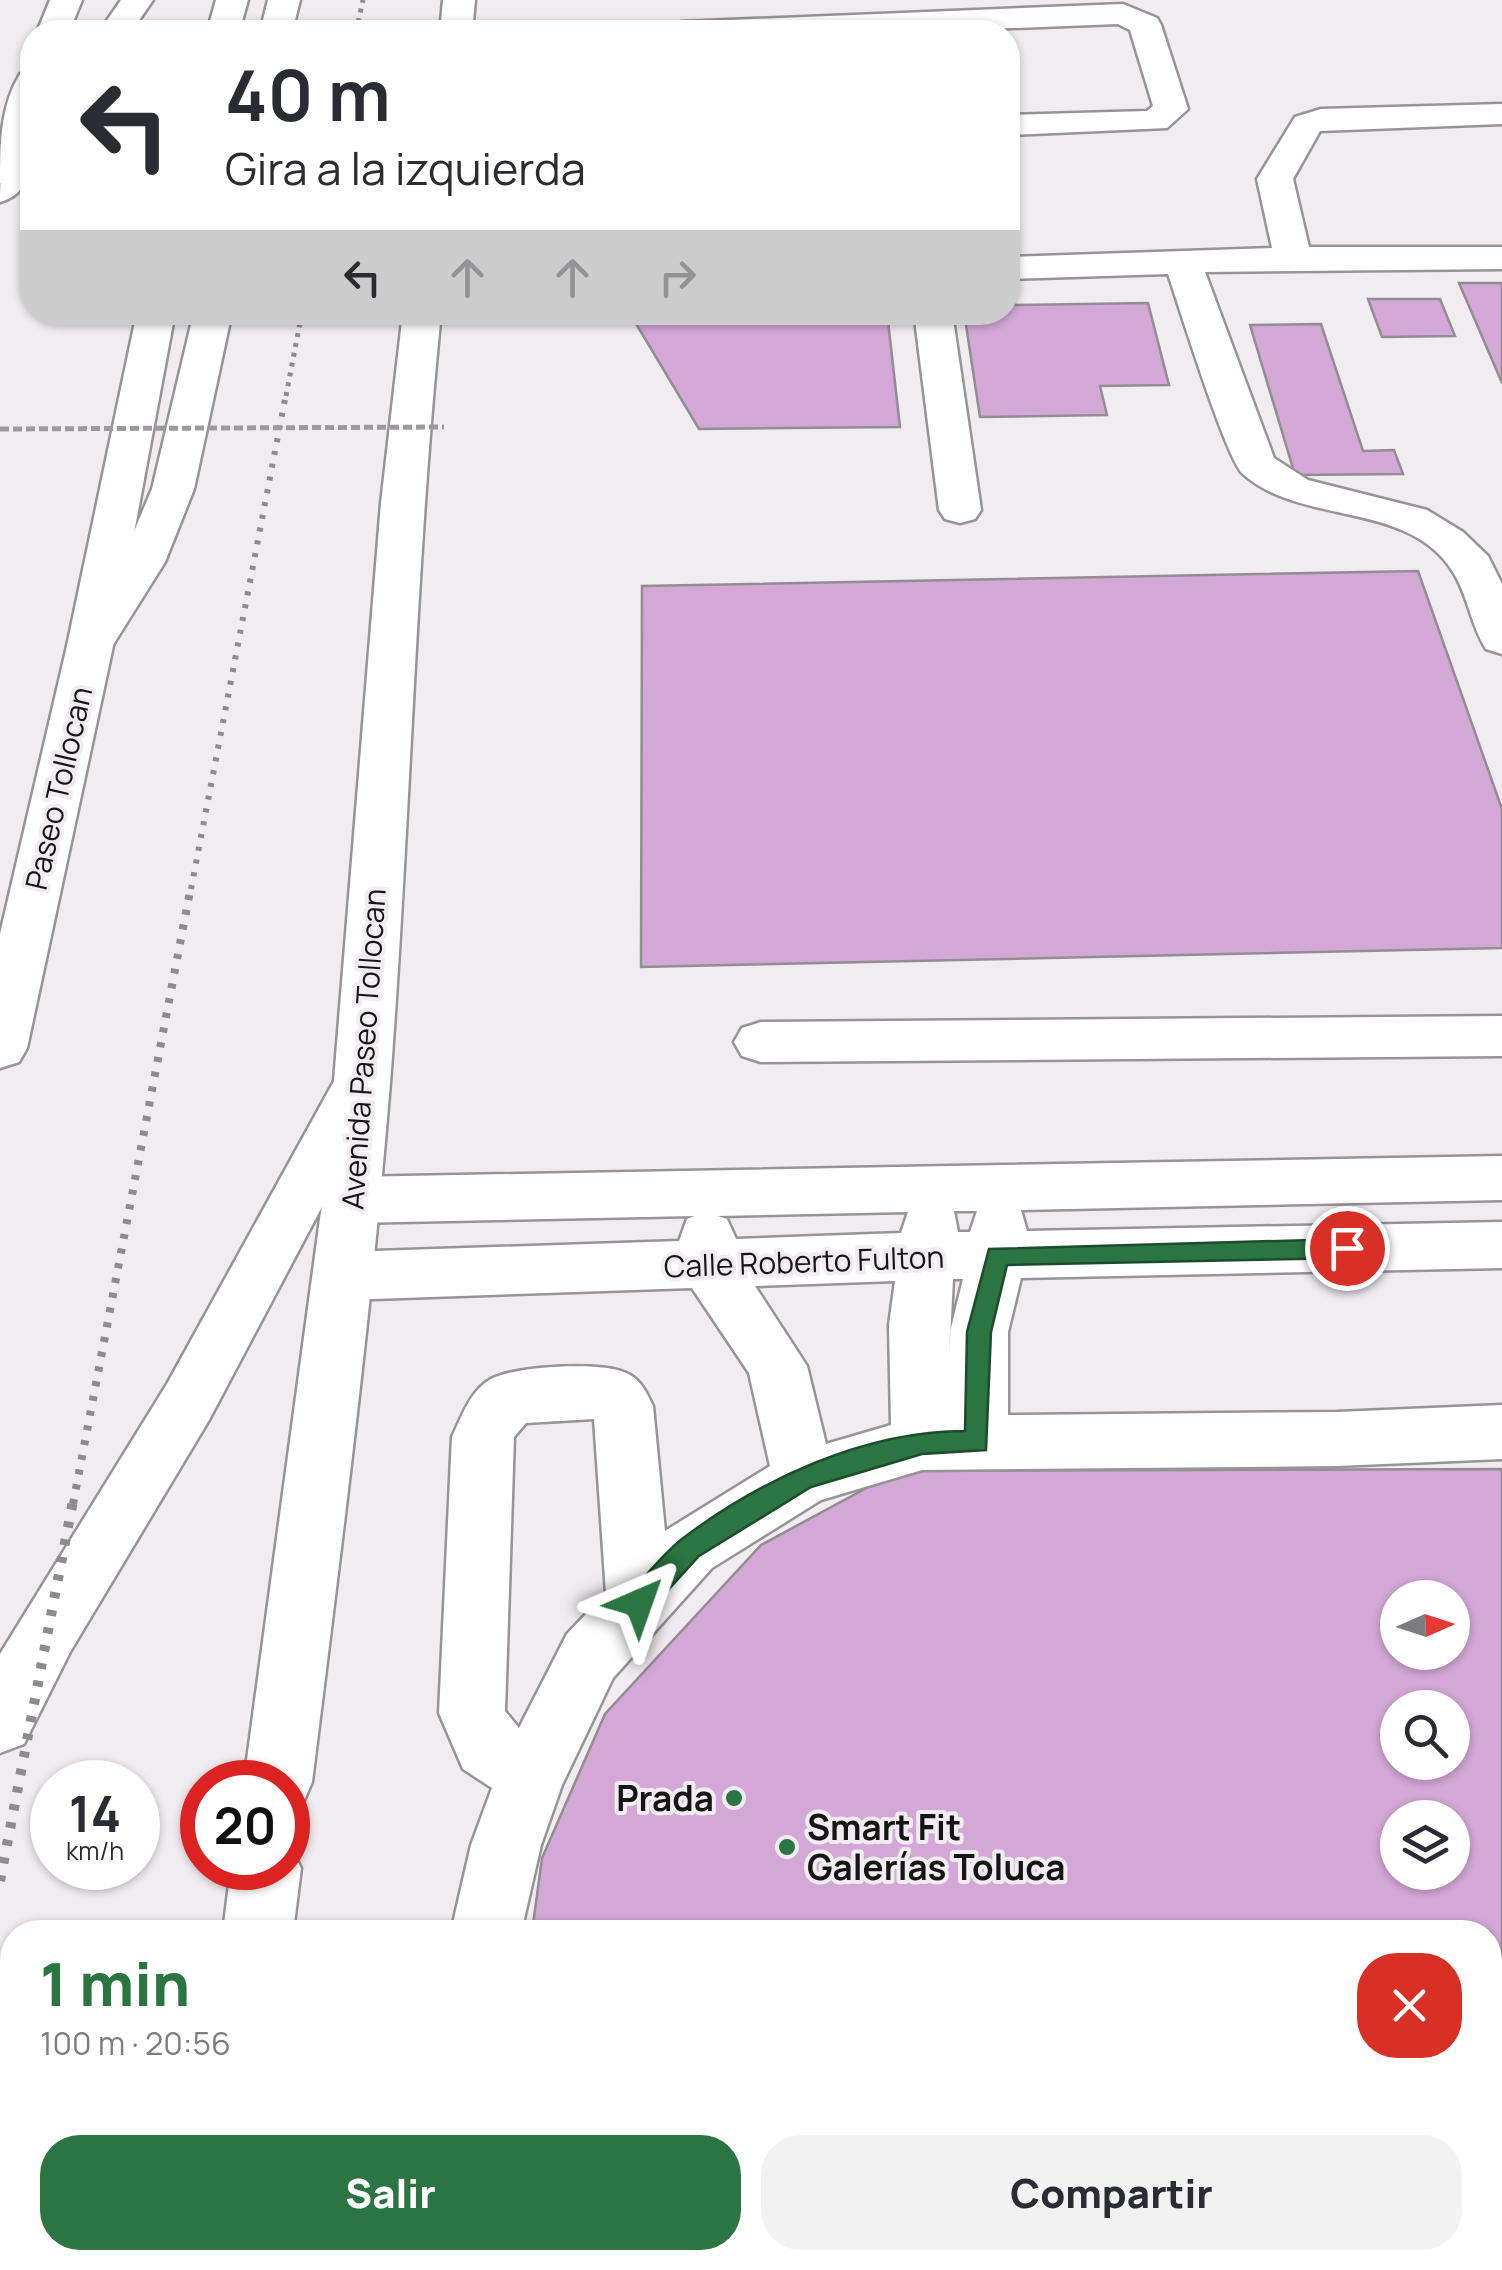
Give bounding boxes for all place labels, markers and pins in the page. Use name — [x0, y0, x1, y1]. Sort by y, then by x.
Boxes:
pin — [1305, 1206, 1390, 1291]
place label: Prada — [616, 1774, 714, 1822]
marker: Prada — [723, 1787, 745, 1809]
place label: Smart Fit Galerías Toluca — [807, 1803, 1065, 1891]
marker: Smart Fit Galerías Toluca — [776, 1836, 798, 1858]

